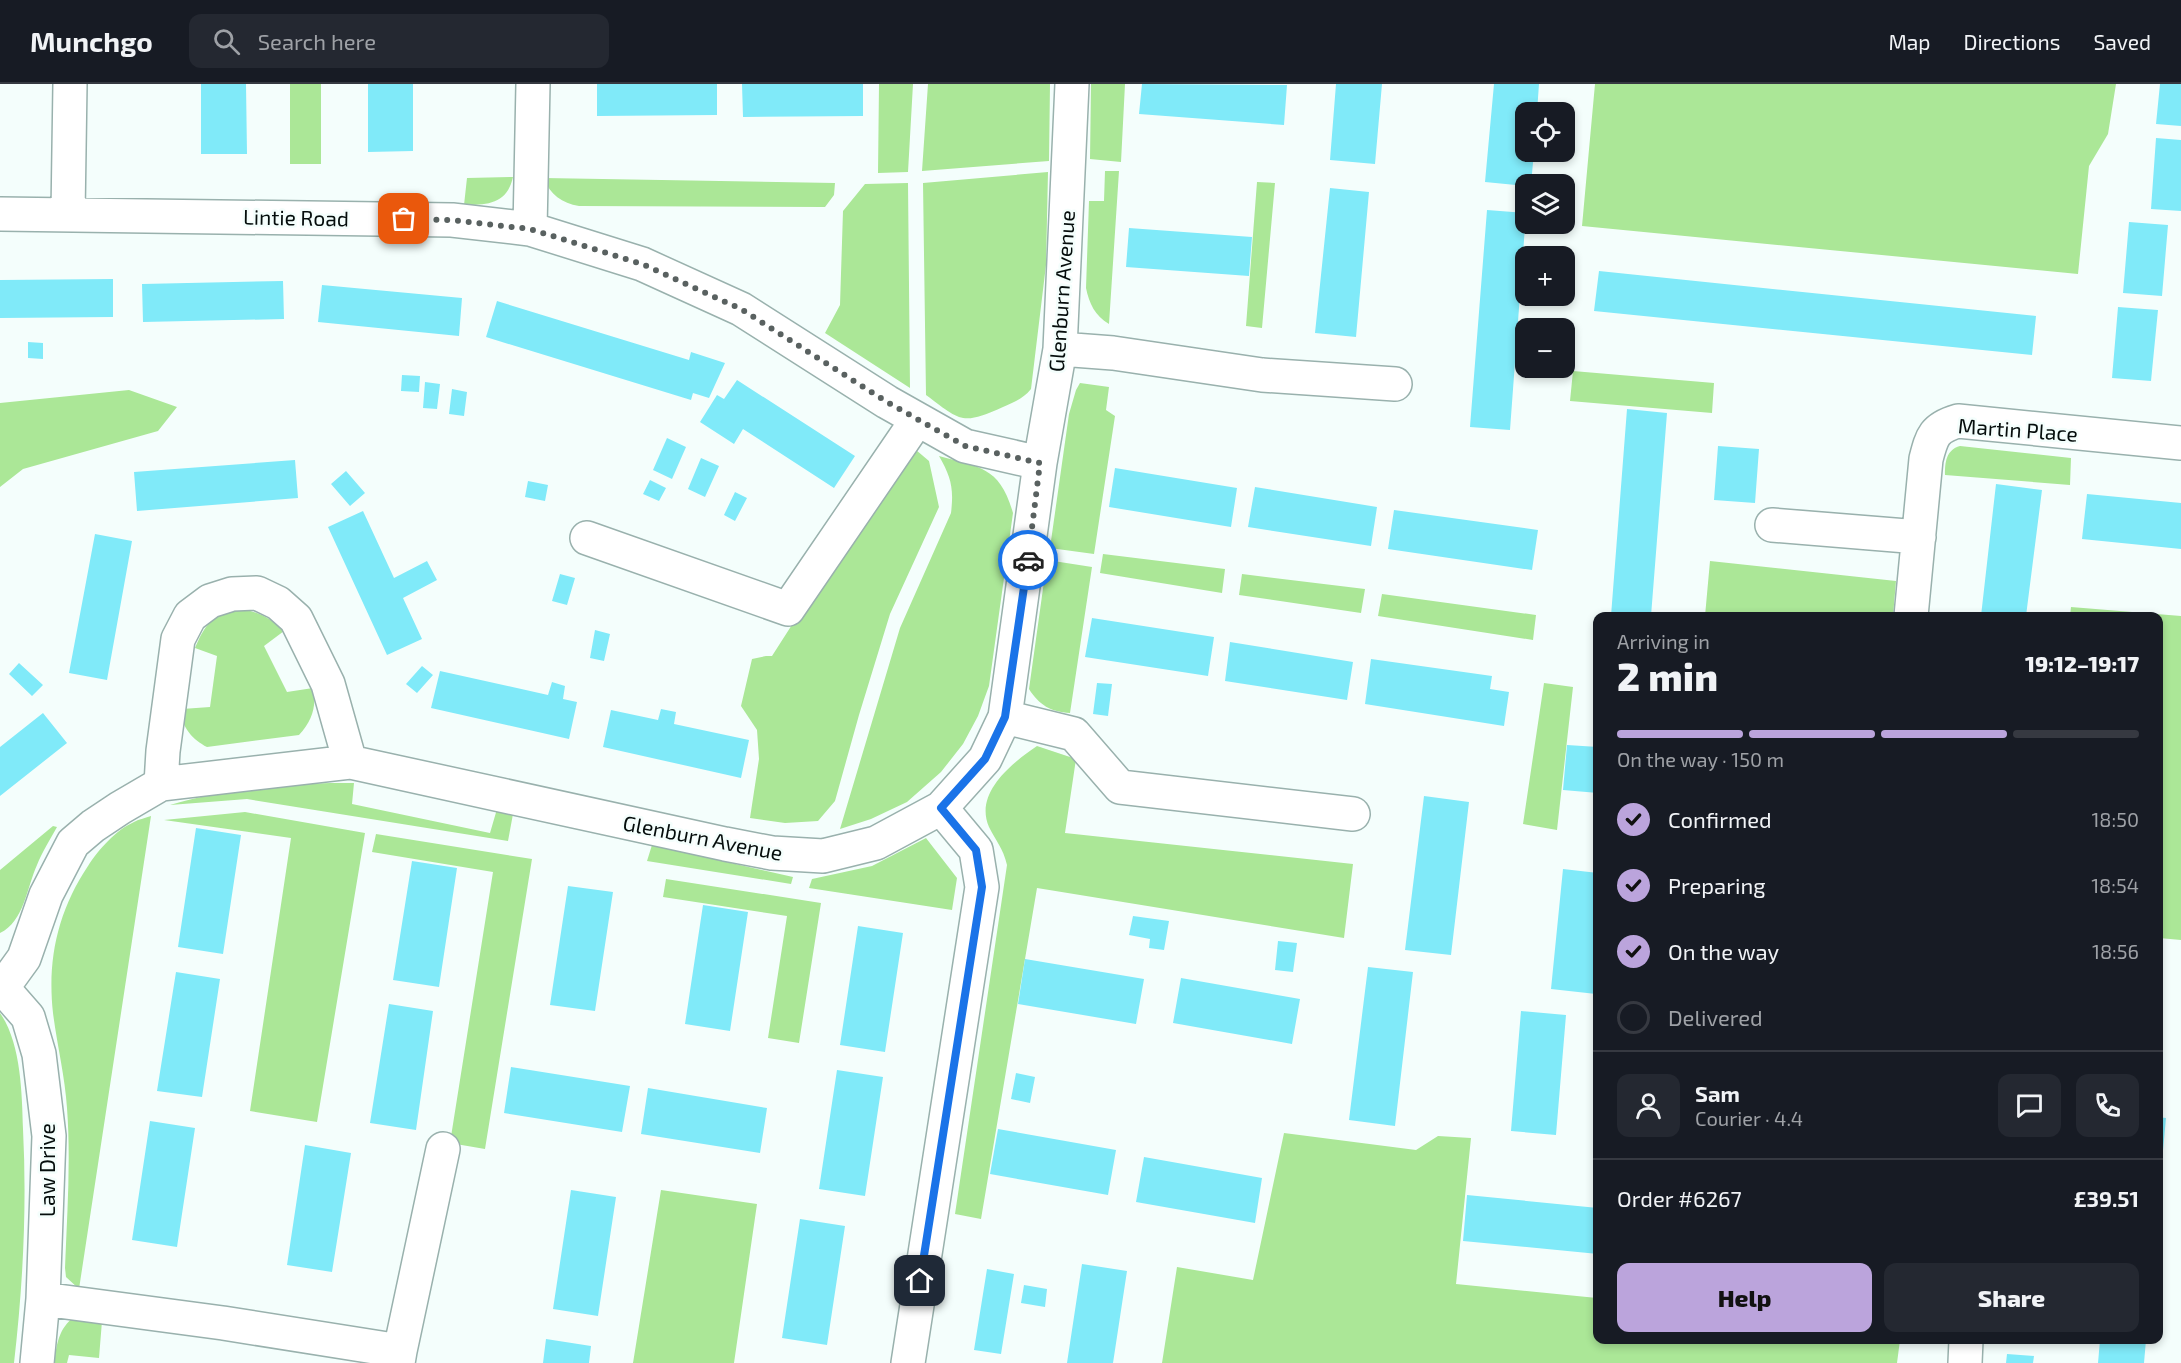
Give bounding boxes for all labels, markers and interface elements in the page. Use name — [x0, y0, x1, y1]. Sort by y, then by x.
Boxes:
search box — [189, 14, 609, 68]
text: Munchgo — [30, 24, 153, 58]
icon: search — [210, 25, 243, 58]
text: Search here — [258, 28, 376, 54]
text: Map — [1888, 29, 1931, 54]
text: Directions — [1964, 29, 2060, 54]
text: Saved — [2093, 29, 2151, 54]
map controls — [1515, 102, 1575, 378]
button: locate — [1515, 102, 1575, 162]
button: layers — [1515, 174, 1575, 234]
pin — [378, 193, 429, 244]
icon: bag — [387, 202, 420, 235]
street label: Lintie Road — [243, 204, 349, 230]
street label: Glenburn Avenue — [1043, 209, 1079, 373]
button: + — [1515, 246, 1575, 306]
button: − — [1515, 318, 1575, 378]
street label: Martin Place — [1957, 412, 2079, 446]
courier — [998, 530, 1058, 590]
icon: car — [1012, 544, 1045, 577]
text: Arriving in — [1617, 629, 1710, 653]
text: 19:12–19:17 — [2025, 650, 2139, 676]
text: 2 min — [1617, 652, 1718, 699]
text: On the way · 150 m — [1617, 747, 1784, 771]
icon: check — [1617, 803, 1650, 836]
text: Confirmed — [1668, 806, 1772, 832]
text: 18:50 — [2091, 807, 2139, 831]
street label: Glenburn Avenue — [621, 809, 785, 865]
icon: check — [1617, 869, 1650, 902]
text: Preparing — [1668, 872, 1766, 898]
text: 18:54 — [2091, 873, 2139, 897]
icon: check — [1617, 935, 1650, 968]
text: On the way — [1668, 938, 1779, 964]
text: 18:56 — [2092, 939, 2139, 963]
text: Delivered — [1668, 1004, 1763, 1030]
button: person — [1617, 1074, 1680, 1137]
button: chat — [1998, 1074, 2061, 1137]
button: phone — [2076, 1074, 2139, 1137]
text: Sam — [1695, 1080, 1740, 1106]
text: Courier · 4.4 — [1695, 1106, 1803, 1130]
street label: Law Drive — [34, 1123, 59, 1217]
text: Order #6267 — [1617, 1185, 1742, 1211]
text: £39.51 — [2074, 1185, 2139, 1211]
pin — [894, 1255, 945, 1306]
button: Help — [1617, 1263, 1872, 1332]
button: Share — [1884, 1263, 2139, 1332]
icon: home — [903, 1264, 936, 1297]

